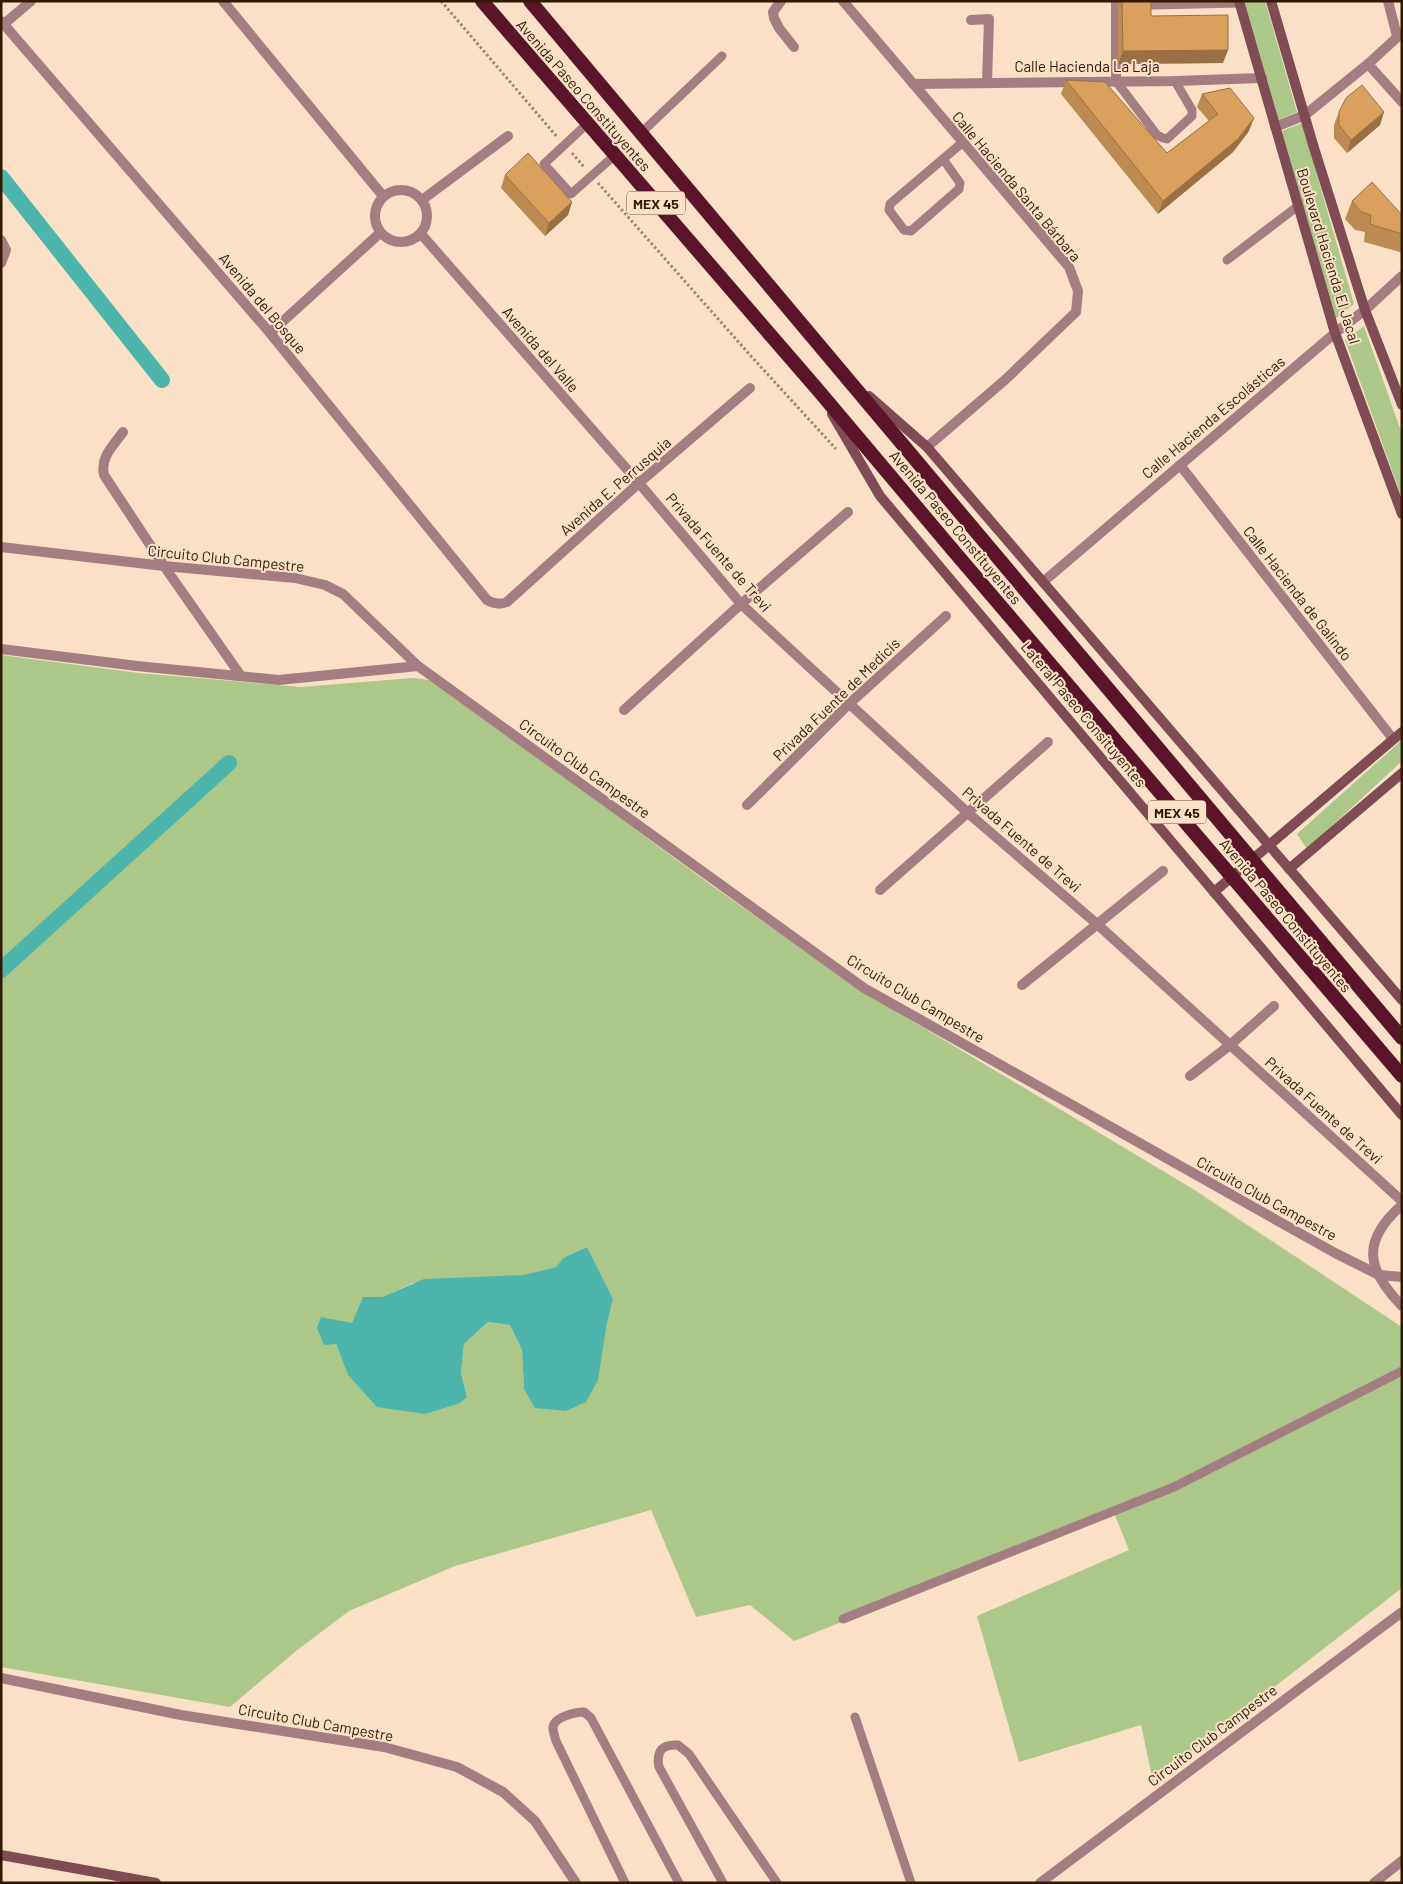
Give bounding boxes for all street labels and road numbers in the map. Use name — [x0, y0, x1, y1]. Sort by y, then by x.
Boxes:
street label: Avenida Paseo Constituyentes — [513, 15, 655, 175]
street label: Calle Hacienda La Laja — [1014, 57, 1160, 75]
street label: Calle Hacienda Santa Bárbara — [949, 107, 1085, 265]
street label: Boulevard Hacienda El Jacal — [1294, 166, 1364, 346]
road number: MEX 45 — [627, 192, 685, 214]
street label: Avenida del Bosque — [216, 249, 310, 357]
street label: Avenida del Valle — [499, 302, 583, 396]
street label: Calle Hacienda Escolásticas — [1138, 352, 1288, 482]
street label: Avenida E. Perrusquia — [556, 433, 674, 539]
street label: Avenida Paseo Constituyentes — [886, 446, 1026, 608]
street label: Privada Fuente de Trevi — [663, 489, 775, 615]
street label: Calle Hacienda de Galindo — [1240, 522, 1356, 664]
street label: Circuito Club Campestre — [147, 541, 305, 575]
street label: Privada Fuente de Medicis — [769, 634, 903, 764]
street label: Lateral Paseo Consituyentes — [1018, 637, 1150, 791]
street label: Circuito Club Campestre — [516, 714, 654, 822]
street label: Privada Fuente de Trevi — [959, 783, 1085, 895]
road number: MEX 45 — [1148, 800, 1206, 824]
street label: Avenida Paseo Constituyentes — [1216, 834, 1356, 996]
street label: Circuito Club Campestre — [844, 950, 988, 1046]
street label: Privada Fuente de Trevi — [1262, 1053, 1386, 1167]
street label: Circuito Club Campestre — [1194, 1152, 1340, 1244]
street label: Circuito Club Campestre — [1144, 1680, 1280, 1790]
street label: Circuito Club Campestre — [237, 1699, 395, 1745]

